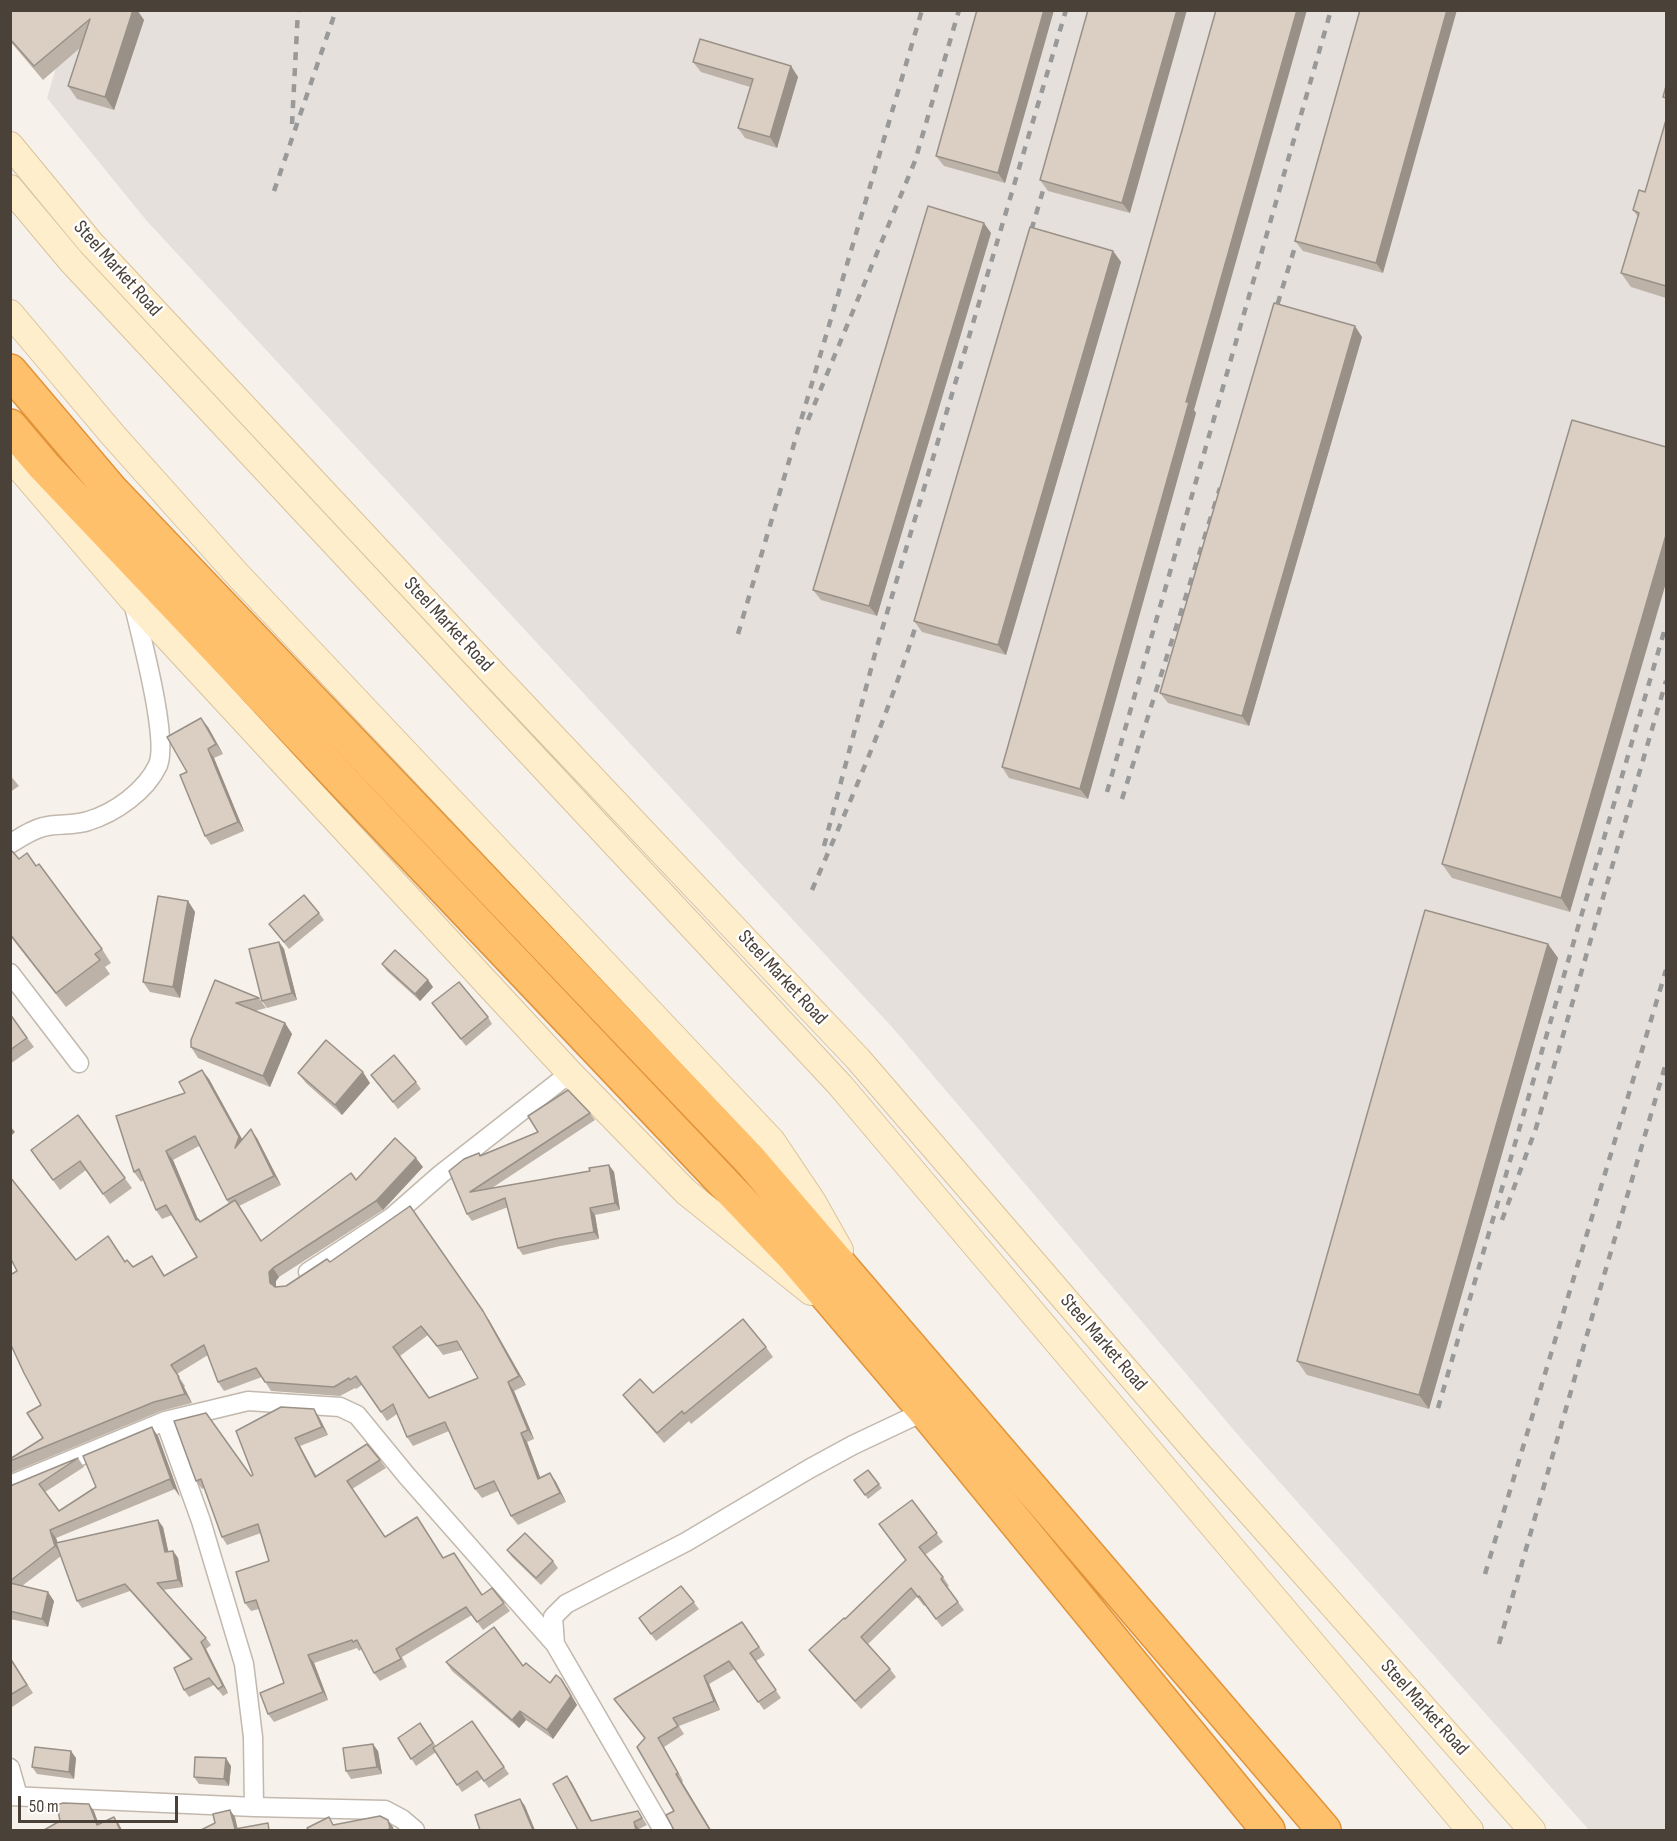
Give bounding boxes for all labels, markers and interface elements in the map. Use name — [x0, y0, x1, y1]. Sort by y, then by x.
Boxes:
street label: Steel Market Road — [68, 216, 166, 322]
street label: Steel Market Road — [398, 573, 498, 677]
street label: Steel Market Road — [732, 926, 832, 1030]
street label: Steel Market Road — [1054, 1290, 1152, 1396]
street label: Steel Market Road — [1375, 1655, 1473, 1761]
scale bar — [21, 1784, 182, 1822]
text: 50 m — [29, 1796, 59, 1817]

